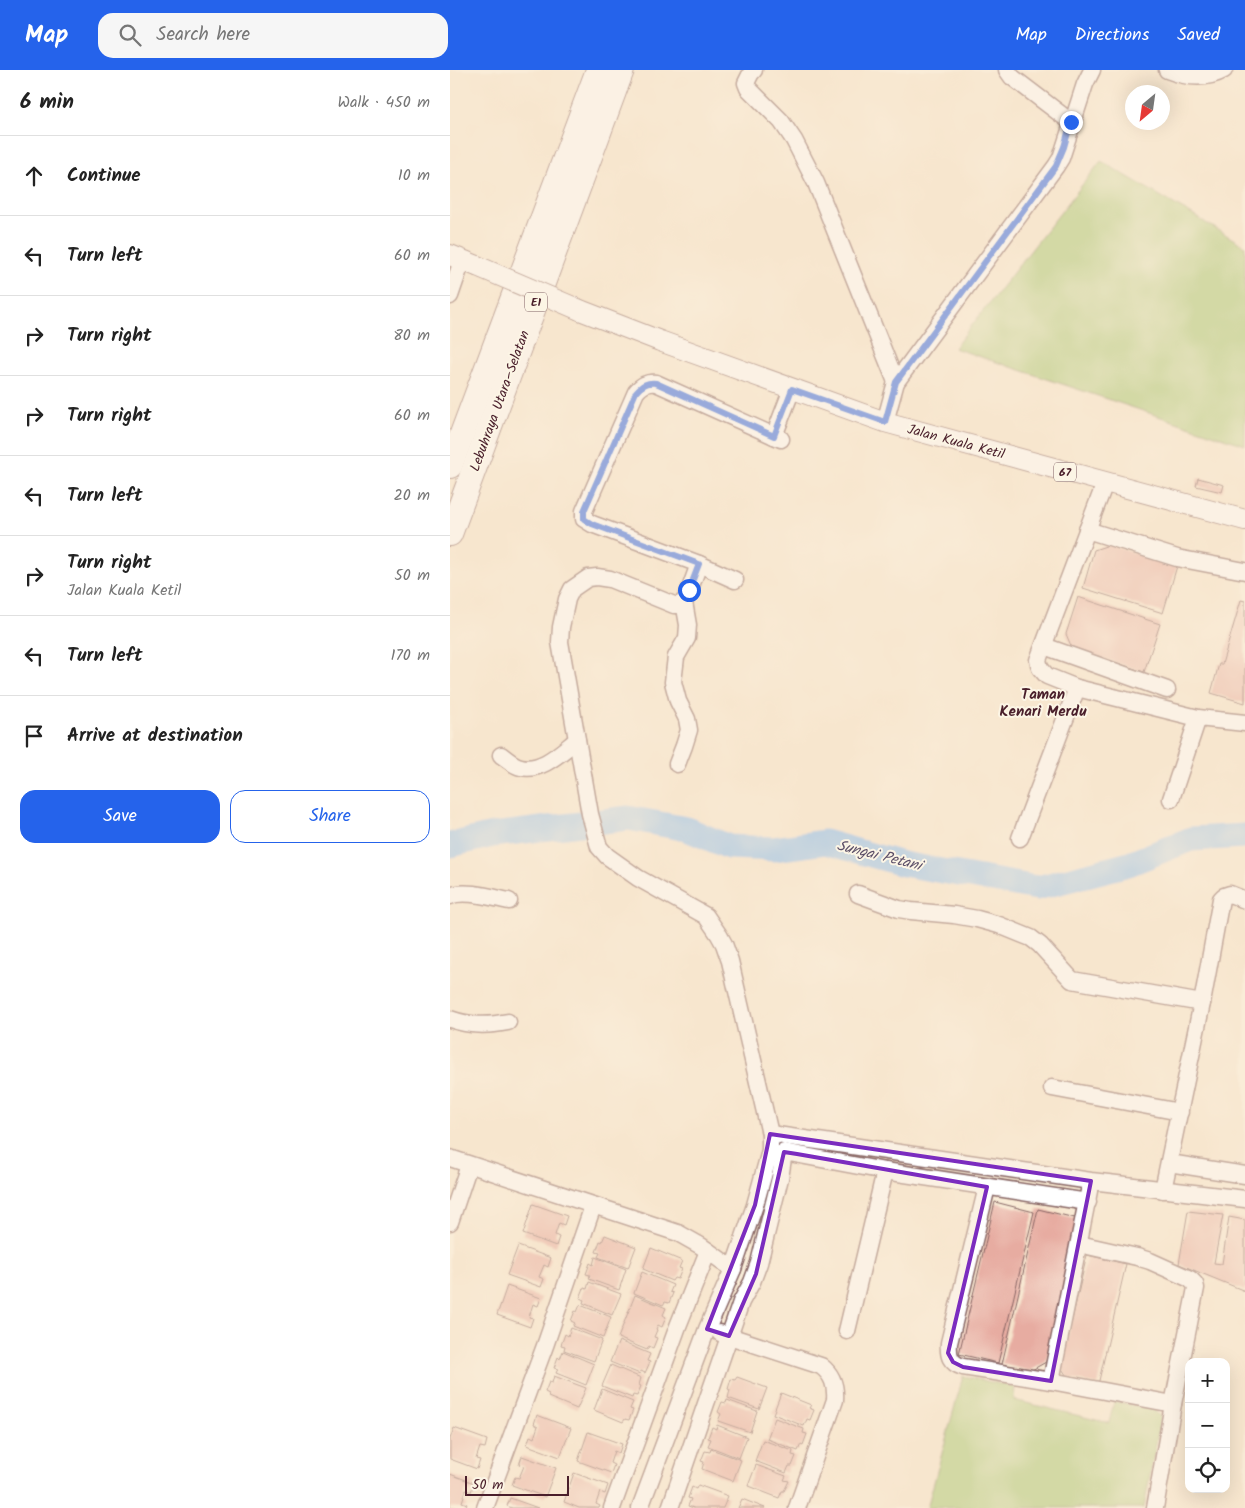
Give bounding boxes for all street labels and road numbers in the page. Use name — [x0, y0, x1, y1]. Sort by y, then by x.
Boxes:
road number: E1 — [525, 292, 547, 312]
street label: Lebuhraya Utara–Selatan — [464, 327, 536, 475]
street label: Jalan Kuala Ketil — [905, 418, 1008, 466]
road number: 67 — [1054, 462, 1076, 482]

